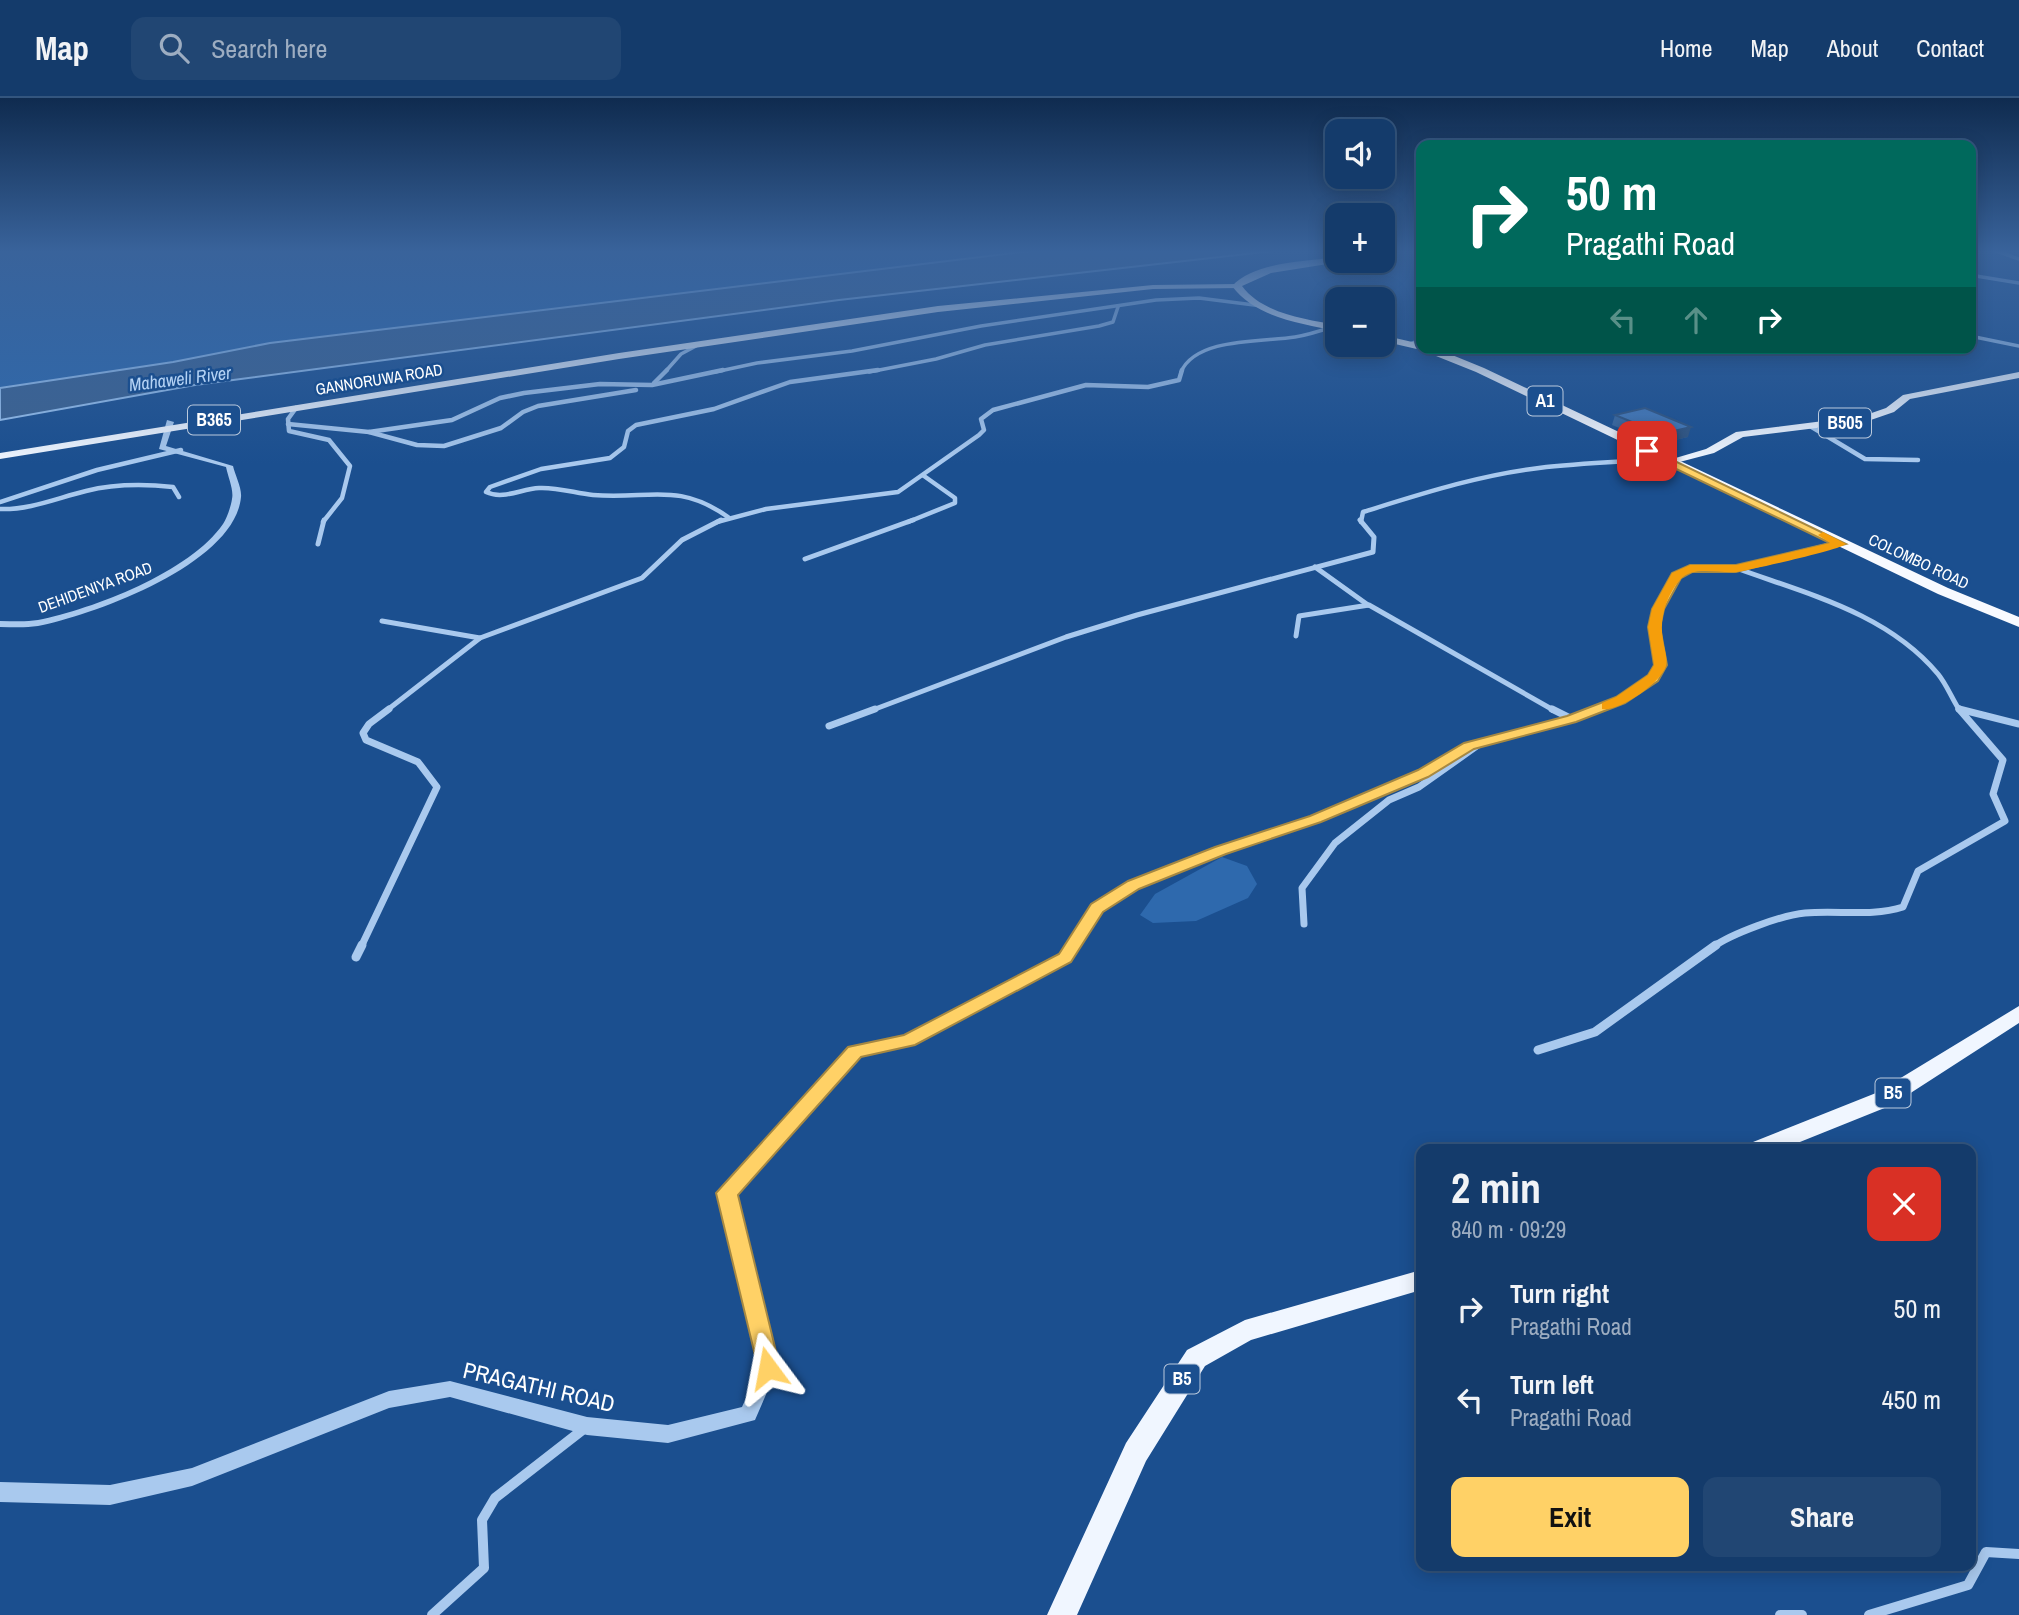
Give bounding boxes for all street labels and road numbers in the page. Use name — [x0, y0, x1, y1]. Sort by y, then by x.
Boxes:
street label: GANNORUWA ROAD — [314, 358, 444, 400]
road number: A1 — [1528, 386, 1562, 416]
road number: B365 — [188, 406, 240, 434]
road number: B505 — [1819, 408, 1871, 438]
street label: COLOMBO ROAD — [1865, 528, 1973, 594]
street label: DEHIDENIYA ROAD — [35, 556, 155, 618]
road number: B5 — [1876, 1078, 1910, 1108]
street label: PRAGATHI ROAD — [460, 1354, 618, 1419]
road number: B5 — [1164, 1364, 1200, 1394]

